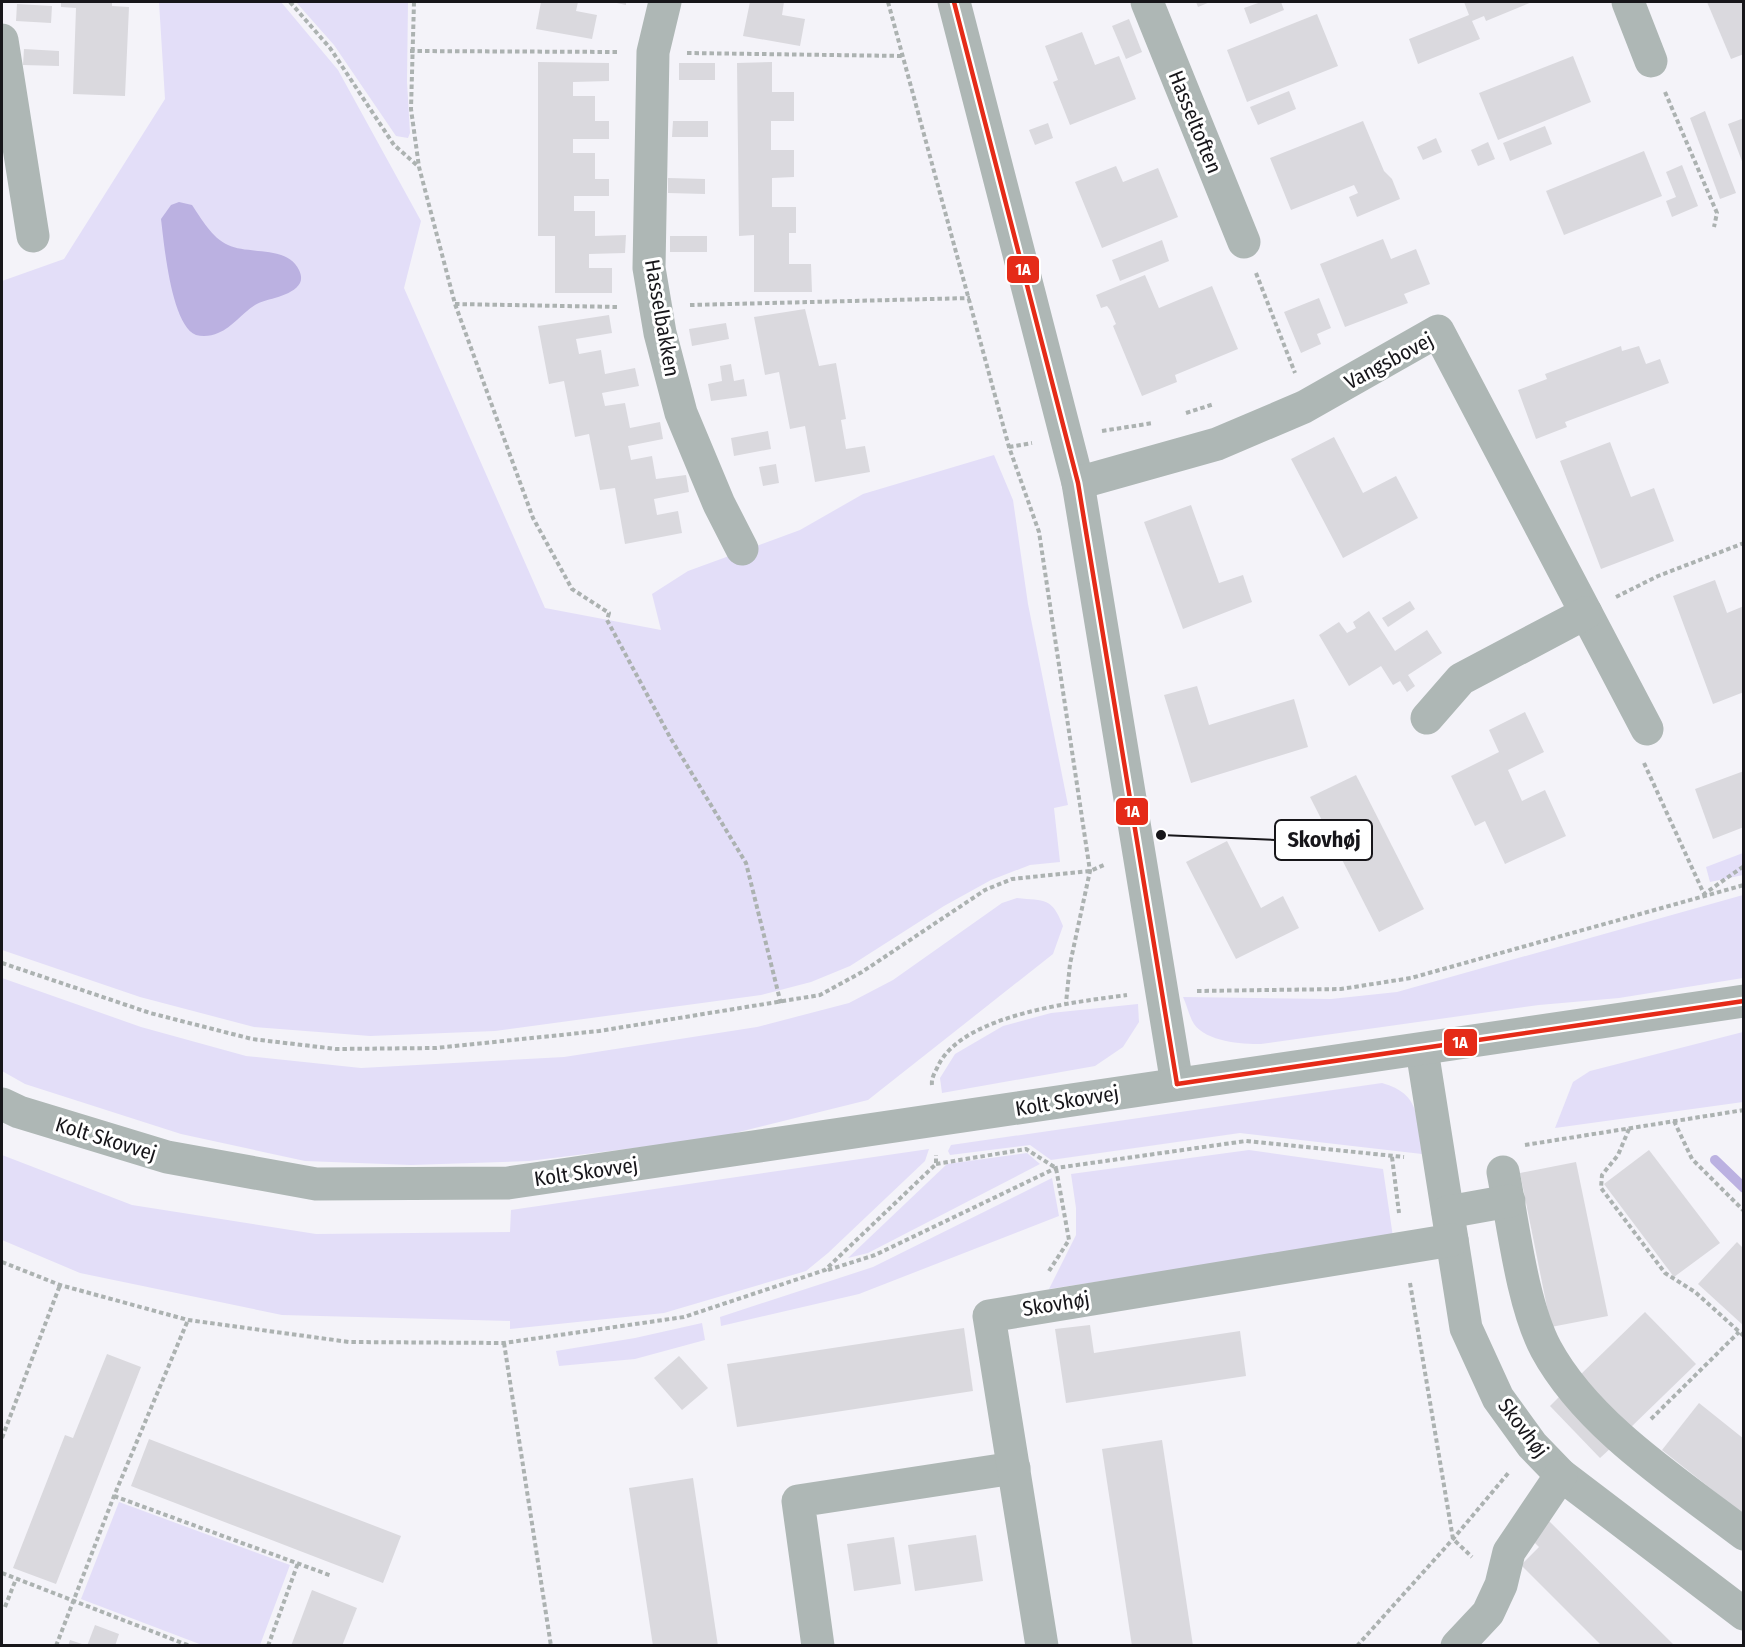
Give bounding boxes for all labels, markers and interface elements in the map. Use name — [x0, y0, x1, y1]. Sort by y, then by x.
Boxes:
street label: Hasseltoften — [1163, 67, 1227, 177]
line badge: 1A — [1006, 255, 1040, 284]
street label: Hasselbakken — [639, 257, 685, 379]
text: 1A — [1015, 260, 1031, 279]
street label: Vangsbovej — [1340, 327, 1438, 395]
line badge: 1A — [1115, 797, 1149, 826]
text: 1A — [1124, 802, 1140, 821]
callout: Skovhøj — [1275, 820, 1372, 860]
text: Skovhøj — [1287, 826, 1361, 853]
line badge: 1A — [1443, 1028, 1478, 1057]
text: 1A — [1452, 1033, 1468, 1052]
street label: Kolt Skovvej — [1013, 1080, 1121, 1122]
street label: Kolt Skovvej — [52, 1111, 160, 1167]
street label: Kolt Skovvej — [532, 1152, 640, 1192]
street label: Skovhøj — [1021, 1286, 1091, 1322]
street label: Skovhøj — [1492, 1393, 1554, 1463]

